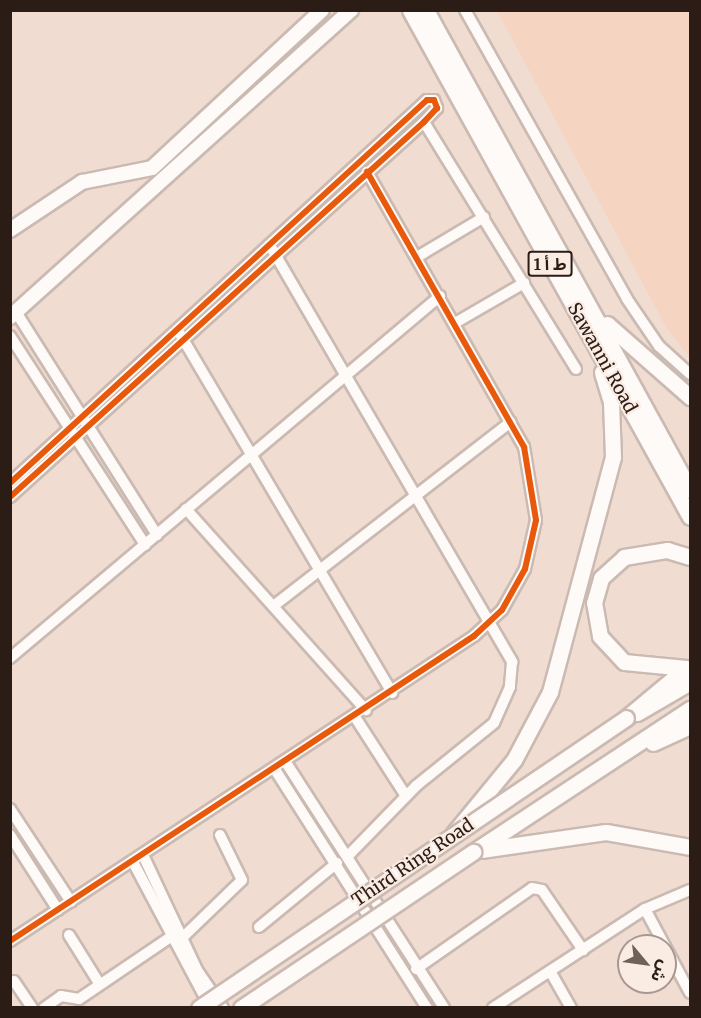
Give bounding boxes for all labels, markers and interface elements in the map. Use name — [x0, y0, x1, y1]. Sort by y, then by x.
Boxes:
road number: ط أ 1 — [528, 251, 572, 277]
street label: Sawanni Road — [563, 299, 641, 417]
street label: Third Ring Road — [348, 814, 478, 912]
north arrow — [617, 934, 677, 994]
text: ش — [647, 957, 675, 986]

